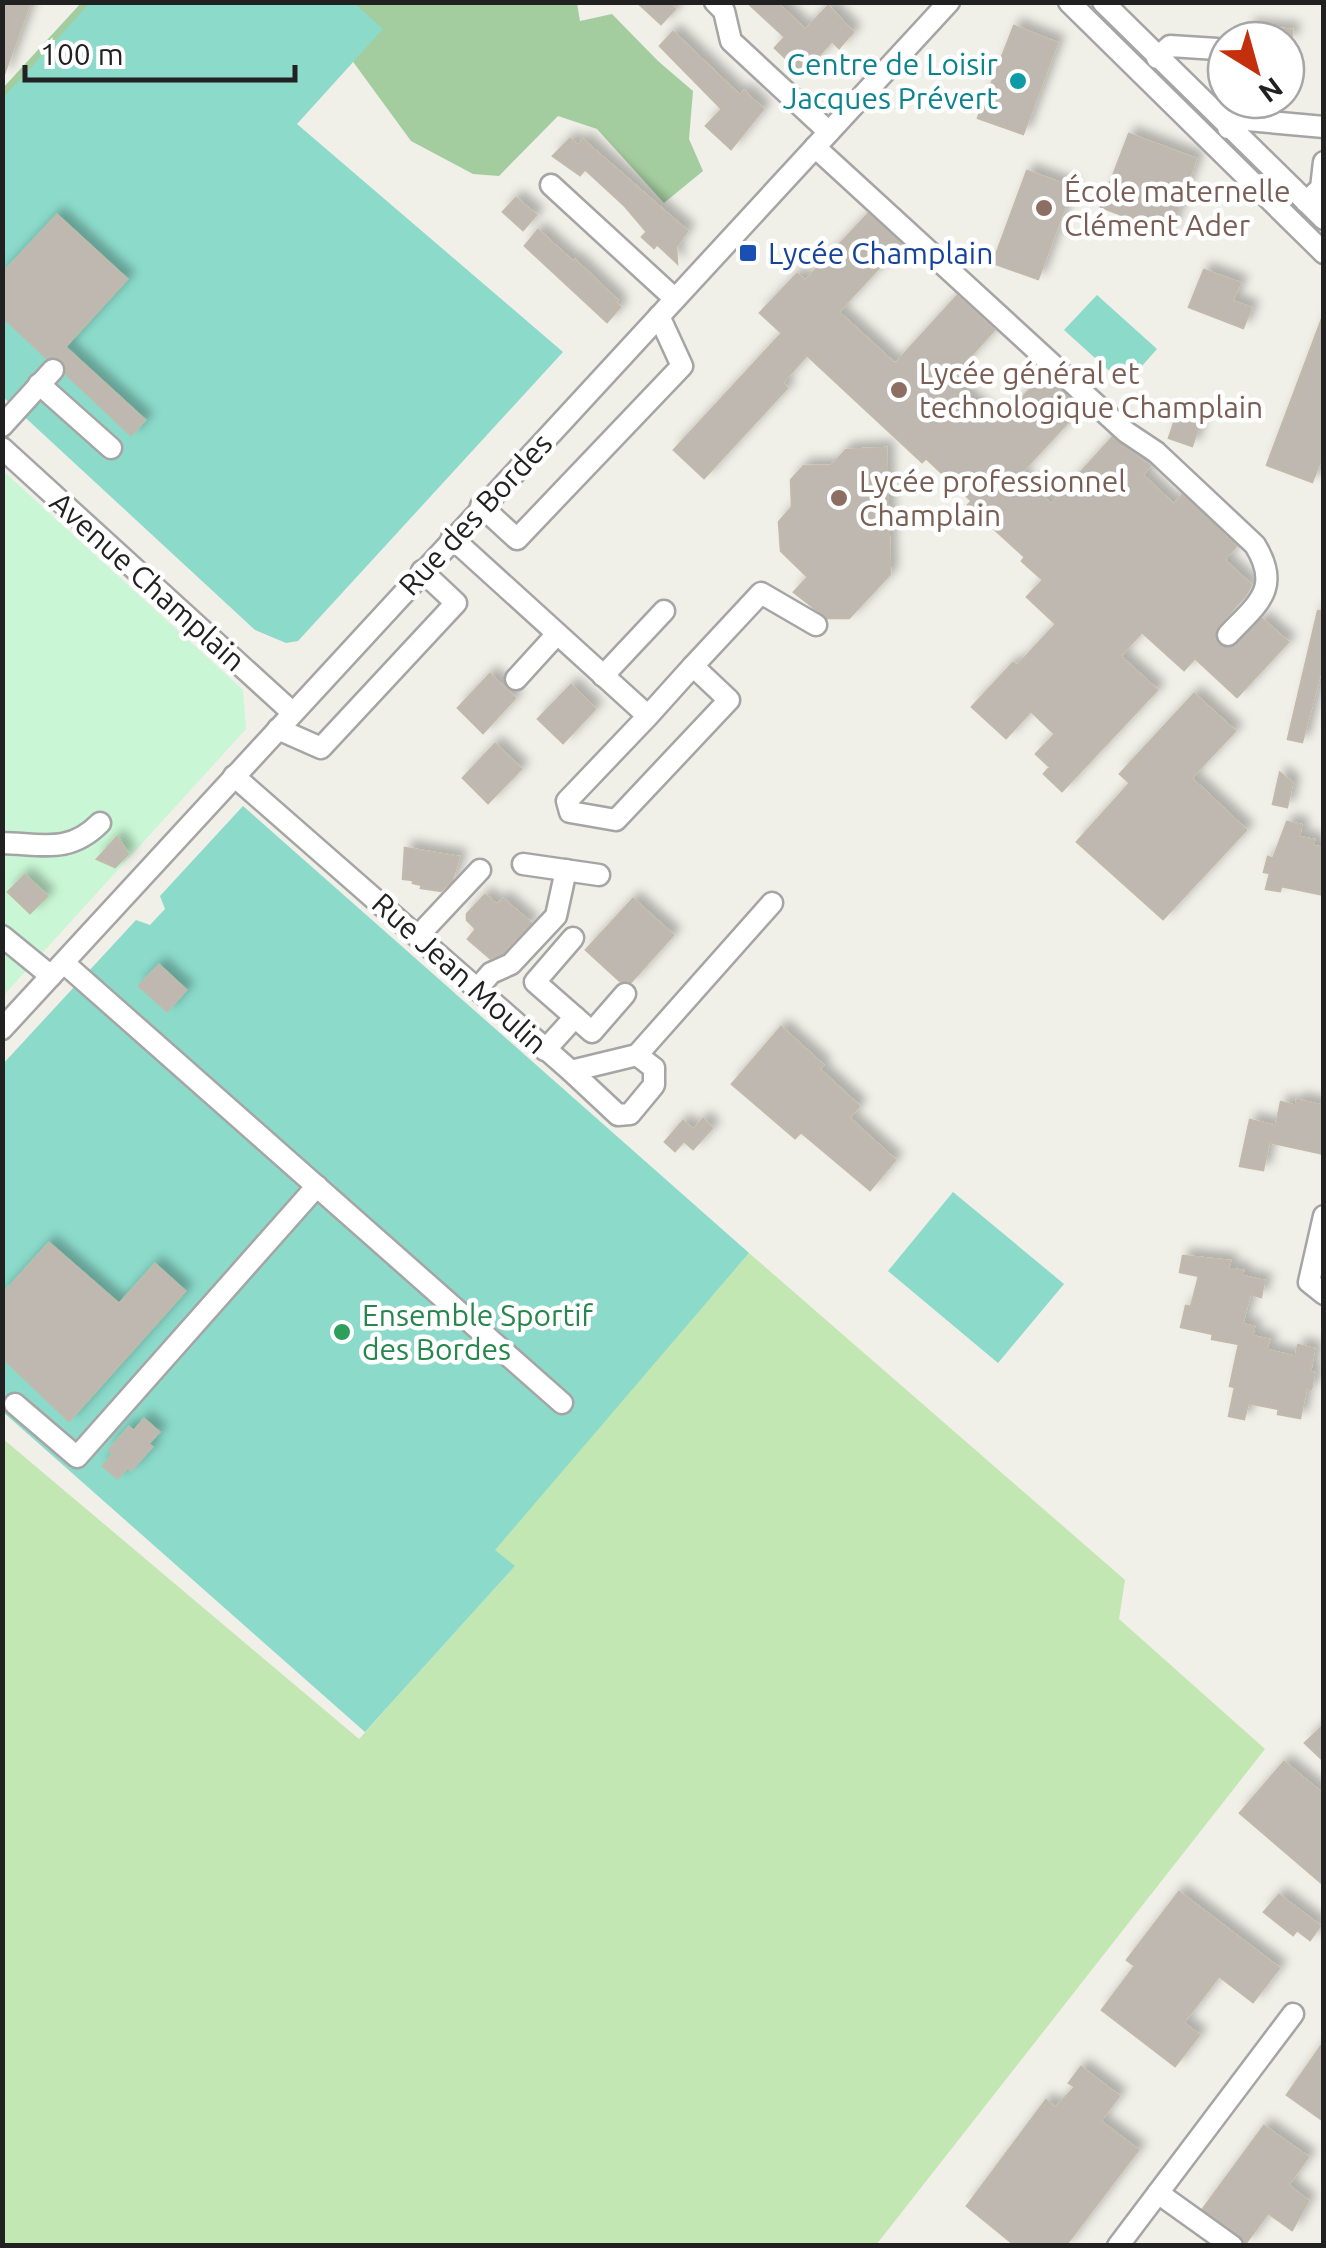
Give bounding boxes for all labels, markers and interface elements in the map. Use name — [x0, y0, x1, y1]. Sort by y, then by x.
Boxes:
scale bar — [25, 20, 295, 82]
north arrow — [1206, 20, 1306, 120]
text: 100 m — [40, 37, 124, 71]
place label: Centre de Loisir Jacques Prévert — [783, 47, 999, 115]
marker: Centre de Loisir Jacques Prévert — [1007, 70, 1029, 92]
text: N — [1254, 72, 1289, 109]
place label: École maternelle Clément Ader — [1064, 173, 1290, 242]
marker: École maternelle Clément Ader — [1033, 197, 1055, 219]
place label: Lycée Champlain — [768, 236, 993, 270]
marker: Lycée Champlain — [737, 242, 759, 264]
place label: Lycée général et technologique Champlain — [919, 356, 1263, 424]
marker: Lycée général et technologique Champlain — [888, 379, 910, 401]
street label: Rue des Bordes — [392, 426, 558, 602]
place label: Lycée professionnel Champlain — [859, 464, 1126, 532]
street label: Avenue Champlain — [44, 485, 252, 677]
marker: Lycée professionnel Champlain — [828, 487, 850, 509]
street label: Rue Jean Moulin — [366, 886, 554, 1060]
place label: Ensemble Sportif des Bordes — [362, 1298, 594, 1366]
marker: Ensemble Sportif des Bordes — [331, 1321, 353, 1343]

